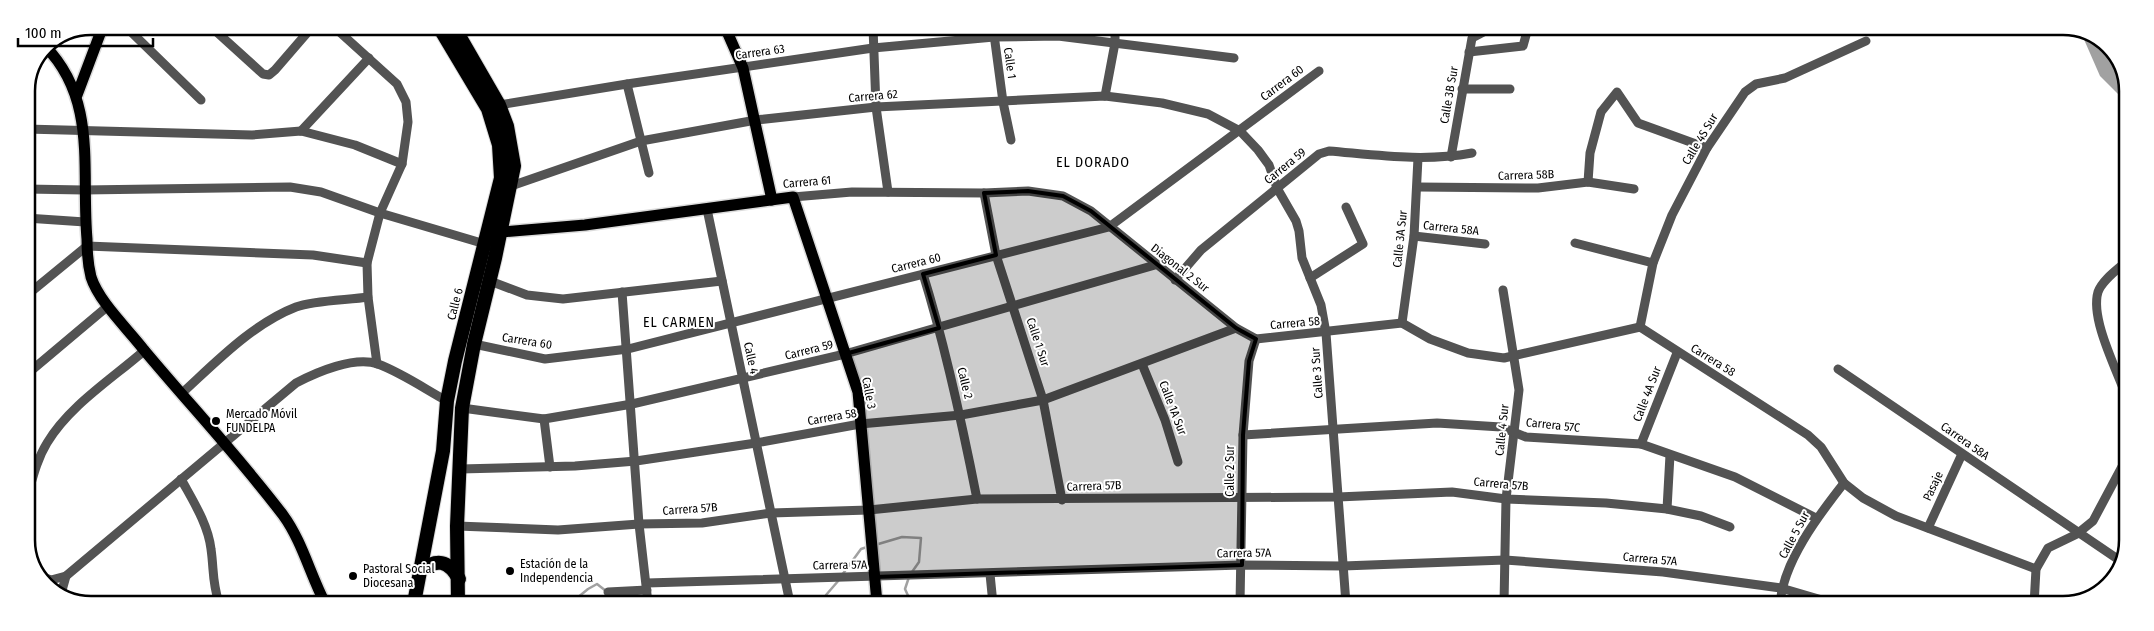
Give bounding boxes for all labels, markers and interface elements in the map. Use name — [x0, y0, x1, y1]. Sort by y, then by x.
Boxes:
scale bar — [18, 15, 152, 47]
text: 100 m — [25, 24, 62, 42]
street label: Carrera 63 — [734, 42, 786, 62]
street label: Calle 1 — [1001, 46, 1019, 80]
street label: Carrera 60 — [1258, 62, 1306, 104]
street label: Calle 3B Sur — [1437, 64, 1461, 125]
street label: Carrera 62 — [848, 87, 898, 105]
street label: Calle 4S Sur — [1679, 110, 1721, 167]
street label: Carrera 59 — [1261, 145, 1309, 187]
district label: EL DORADO — [1056, 154, 1130, 171]
street label: Carrera 58B — [1498, 167, 1555, 183]
street label: Carrera 61 — [782, 173, 832, 191]
street label: Calle 3A Sur — [1390, 209, 1410, 268]
street label: Carrera 58A — [1422, 218, 1480, 238]
street label: Diagonal 2 Sur — [1148, 241, 1213, 296]
street label: Carrera 60 — [890, 250, 942, 276]
street label: Calle 6 — [444, 286, 466, 322]
district label: EL CARMEN — [643, 314, 715, 331]
street label: Carrera 58 — [1270, 314, 1320, 332]
street label: Calle 1 Sur — [1024, 316, 1053, 369]
street label: Carrera 60 — [501, 330, 553, 352]
street label: Carrera 59 — [783, 337, 835, 363]
street label: Calle 4 — [741, 341, 761, 376]
street label: Carrera 58 — [1688, 341, 1738, 379]
street label: Calle 3 Sur — [1308, 346, 1326, 399]
street label: Calle 4A Sur — [1630, 364, 1664, 424]
street label: Calle 2 — [954, 366, 976, 400]
street label: Calle 3 — [859, 376, 879, 410]
street label: Calle 1A Sur — [1156, 379, 1190, 438]
street label: Calle 4 Sur — [1492, 403, 1512, 456]
street label: Carrera 58 — [806, 406, 858, 428]
place label: Mercado Móvil FUNDELPA — [226, 407, 297, 435]
marker: Mercado Móvil FUNDELPA — [210, 415, 222, 427]
street label: Carrera 57C — [1525, 415, 1581, 435]
street label: Carrera 58A — [1938, 419, 1993, 463]
street label: Calle 2 Sur — [1223, 445, 1237, 497]
street label: Pasaje — [1920, 469, 1946, 503]
street label: Carrera 57B — [1473, 475, 1529, 493]
street label: Carrera 57B — [1066, 478, 1122, 494]
street label: Carrera 57B — [662, 500, 718, 518]
street label: Calle 5 Sur — [1776, 508, 1813, 561]
street label: Carrera 57A — [1217, 546, 1272, 560]
street label: Carrera 57A — [1622, 550, 1678, 568]
place label: Estación de la Independencia — [520, 557, 593, 585]
street label: Carrera 57A — [813, 558, 868, 572]
place label: Pastoral Social Diocesana — [363, 562, 435, 590]
marker: Estación de la Independencia — [504, 565, 516, 577]
marker: Pastoral Social Diocesana — [347, 570, 359, 582]

